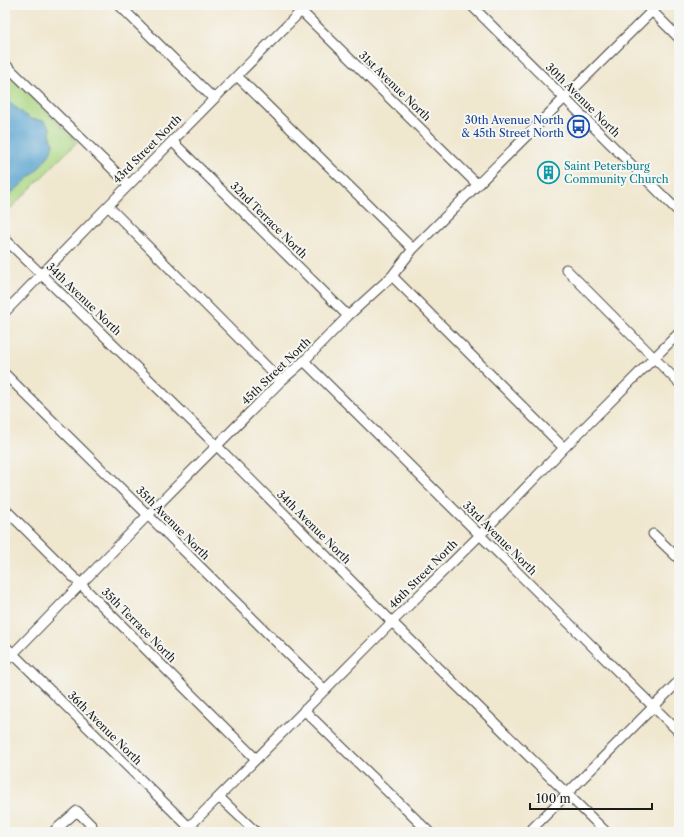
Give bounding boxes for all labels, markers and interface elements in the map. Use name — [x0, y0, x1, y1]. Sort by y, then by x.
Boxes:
street label: 31st Avenue North — [356, 48, 434, 124]
street label: 30th Avenue North — [543, 60, 623, 140]
street label: 43rd Street North — [110, 112, 184, 186]
place label: 30th Avenue North & 45th Street North — [461, 113, 564, 140]
bus stop icon: 30th Avenue North & 45th Street North — [566, 113, 592, 139]
building icon: Saint Petersburg Community Church — [535, 159, 561, 185]
place label: Saint Petersburg Community Church — [564, 159, 669, 186]
street label: 32nd Terrace North — [228, 179, 310, 261]
street label: 34th Avenue North — [44, 260, 124, 338]
street label: 45th Street North — [238, 334, 314, 408]
street label: 35th Avenue North — [133, 483, 213, 563]
street label: 34th Avenue North — [274, 487, 354, 567]
street label: 33rd Avenue North — [460, 498, 540, 578]
street label: 46th Street North — [386, 537, 460, 611]
street label: 35th Terrace North — [99, 585, 179, 665]
street label: 36th Avenue North — [65, 688, 145, 768]
scale bar — [530, 785, 652, 811]
text: 100 m — [536, 791, 571, 806]

